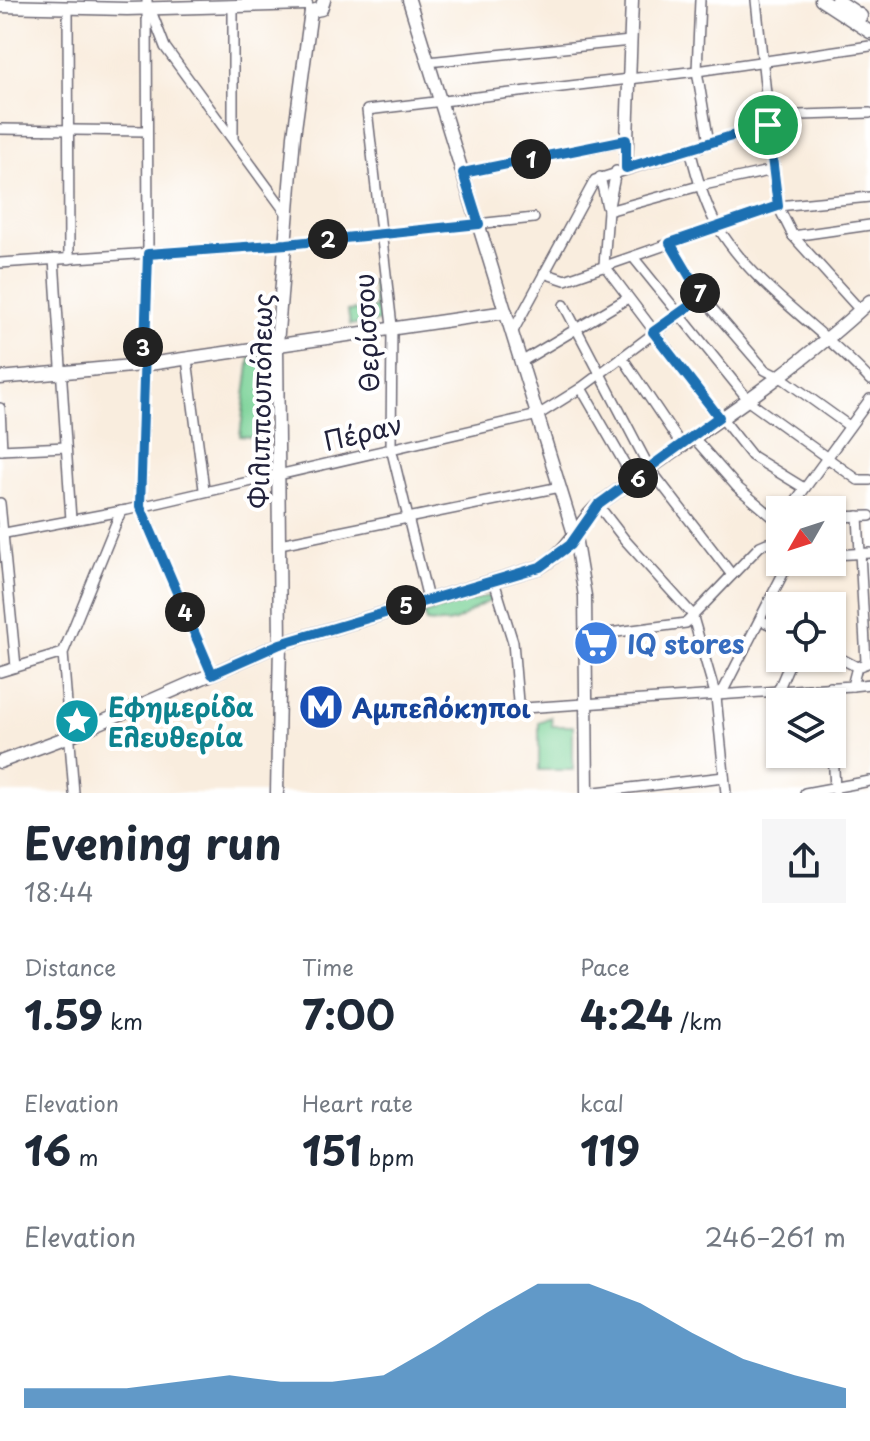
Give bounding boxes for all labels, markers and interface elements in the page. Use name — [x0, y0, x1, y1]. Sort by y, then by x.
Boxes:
pin — [734, 91, 802, 159]
icon: arrive — [746, 103, 790, 147]
pin: 1 — [511, 139, 551, 179]
text: 1 — [526, 142, 536, 175]
pin: 2 — [308, 219, 348, 259]
text: 2 — [320, 222, 336, 255]
street label: Θερίσσου — [343, 272, 389, 394]
pin: 7 — [680, 273, 720, 313]
text: 7 — [694, 276, 706, 309]
street label: Φιλιππουπόλεως — [239, 293, 281, 509]
pin: 3 — [123, 327, 163, 367]
text: 3 — [136, 330, 150, 363]
street label: Πέραν — [320, 404, 406, 460]
pin: 6 — [618, 458, 658, 498]
text: 6 — [630, 461, 646, 494]
north arrow — [766, 496, 846, 576]
map controls — [766, 496, 846, 768]
pin: 5 — [386, 585, 426, 625]
text: 5 — [399, 588, 413, 621]
pin: 4 — [165, 592, 205, 632]
button: locate — [766, 592, 846, 672]
text: 4 — [178, 595, 192, 628]
supermarket icon: IQ stores — [572, 619, 620, 667]
place label: IQ stores — [627, 624, 744, 663]
metro station icon: Αμπελόκηποι — [297, 683, 345, 731]
place label: Εφημερίδα Ελευθερία — [108, 687, 254, 756]
place label: Αμπελόκηποι — [352, 688, 531, 727]
button: layers — [766, 688, 846, 768]
place icon: Εφημερίδα Ελευθερία — [53, 697, 101, 745]
text: Evening run — [24, 809, 282, 875]
button: share — [762, 819, 846, 903]
text: 18:44 — [24, 872, 94, 911]
text: Distance — [24, 950, 116, 983]
text: Time — [302, 950, 354, 983]
text: Pace — [580, 950, 630, 983]
text: 1.59 — [24, 983, 103, 1044]
text: 7:00 — [302, 983, 395, 1044]
text: 4:24 — [580, 983, 673, 1044]
text: km — [103, 1004, 143, 1037]
text: /km — [673, 1004, 722, 1037]
text: Elevation — [24, 1086, 119, 1119]
text: Heart rate — [302, 1086, 413, 1119]
text: kcal — [580, 1086, 624, 1119]
text: 16 — [24, 1119, 71, 1180]
text: 151 — [302, 1119, 362, 1180]
text: 119 — [580, 1119, 640, 1180]
text: m — [71, 1140, 98, 1173]
text: bpm — [362, 1140, 414, 1173]
text: Elevation — [24, 1217, 136, 1256]
text: 246–261 m — [704, 1217, 846, 1256]

